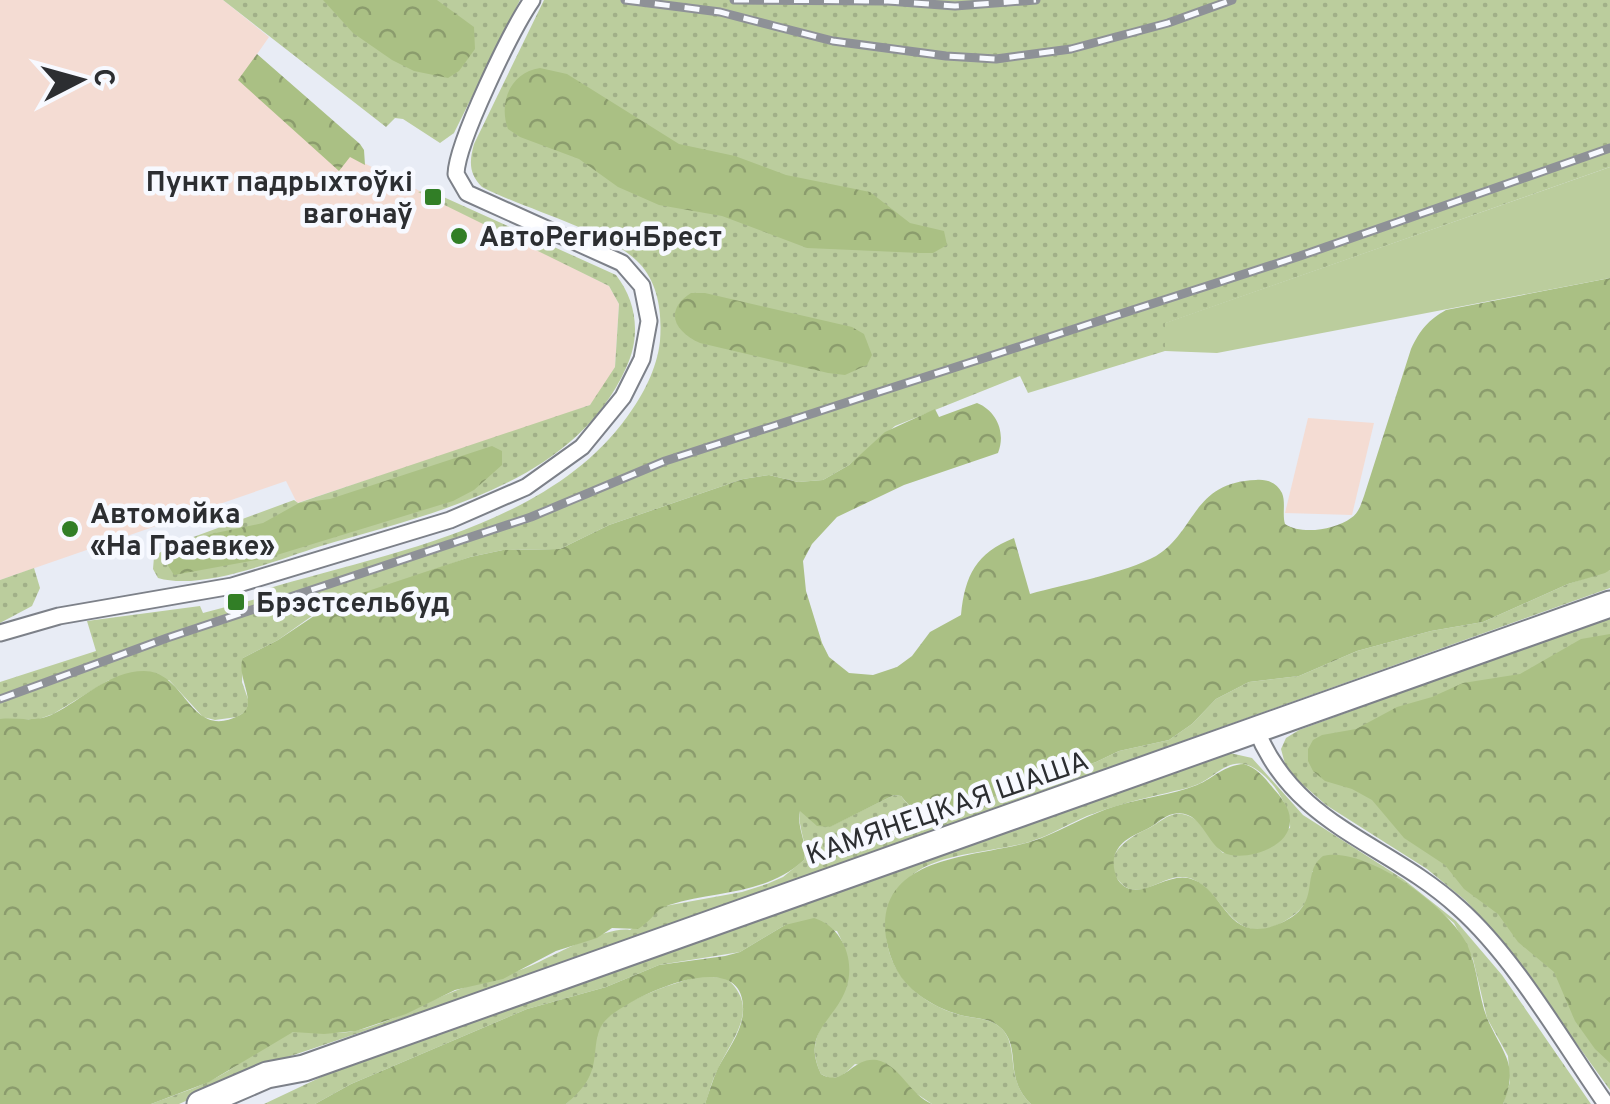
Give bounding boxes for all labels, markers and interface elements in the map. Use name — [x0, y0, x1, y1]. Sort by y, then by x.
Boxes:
north arrow — [30, 30, 130, 130]
text: С — [83, 67, 121, 88]
place label: Пункт падрыхтоўкі вагонаў — [146, 166, 413, 234]
marker: Пункт падрыхтоўкі вагонаў — [422, 186, 444, 208]
place label: АвтоРегионБрест — [479, 221, 722, 257]
marker: АвтоРегионБрест — [448, 225, 470, 247]
place label: Автомойка «На Граевке» — [90, 498, 275, 566]
marker: Автомойка «На Граевке» — [59, 518, 81, 540]
place label: Брэстсельбуд — [256, 587, 450, 623]
marker: Брэстсельбуд — [225, 591, 247, 613]
street label: КАМЯНЕЦКАЯ ШАША — [802, 745, 1094, 875]

